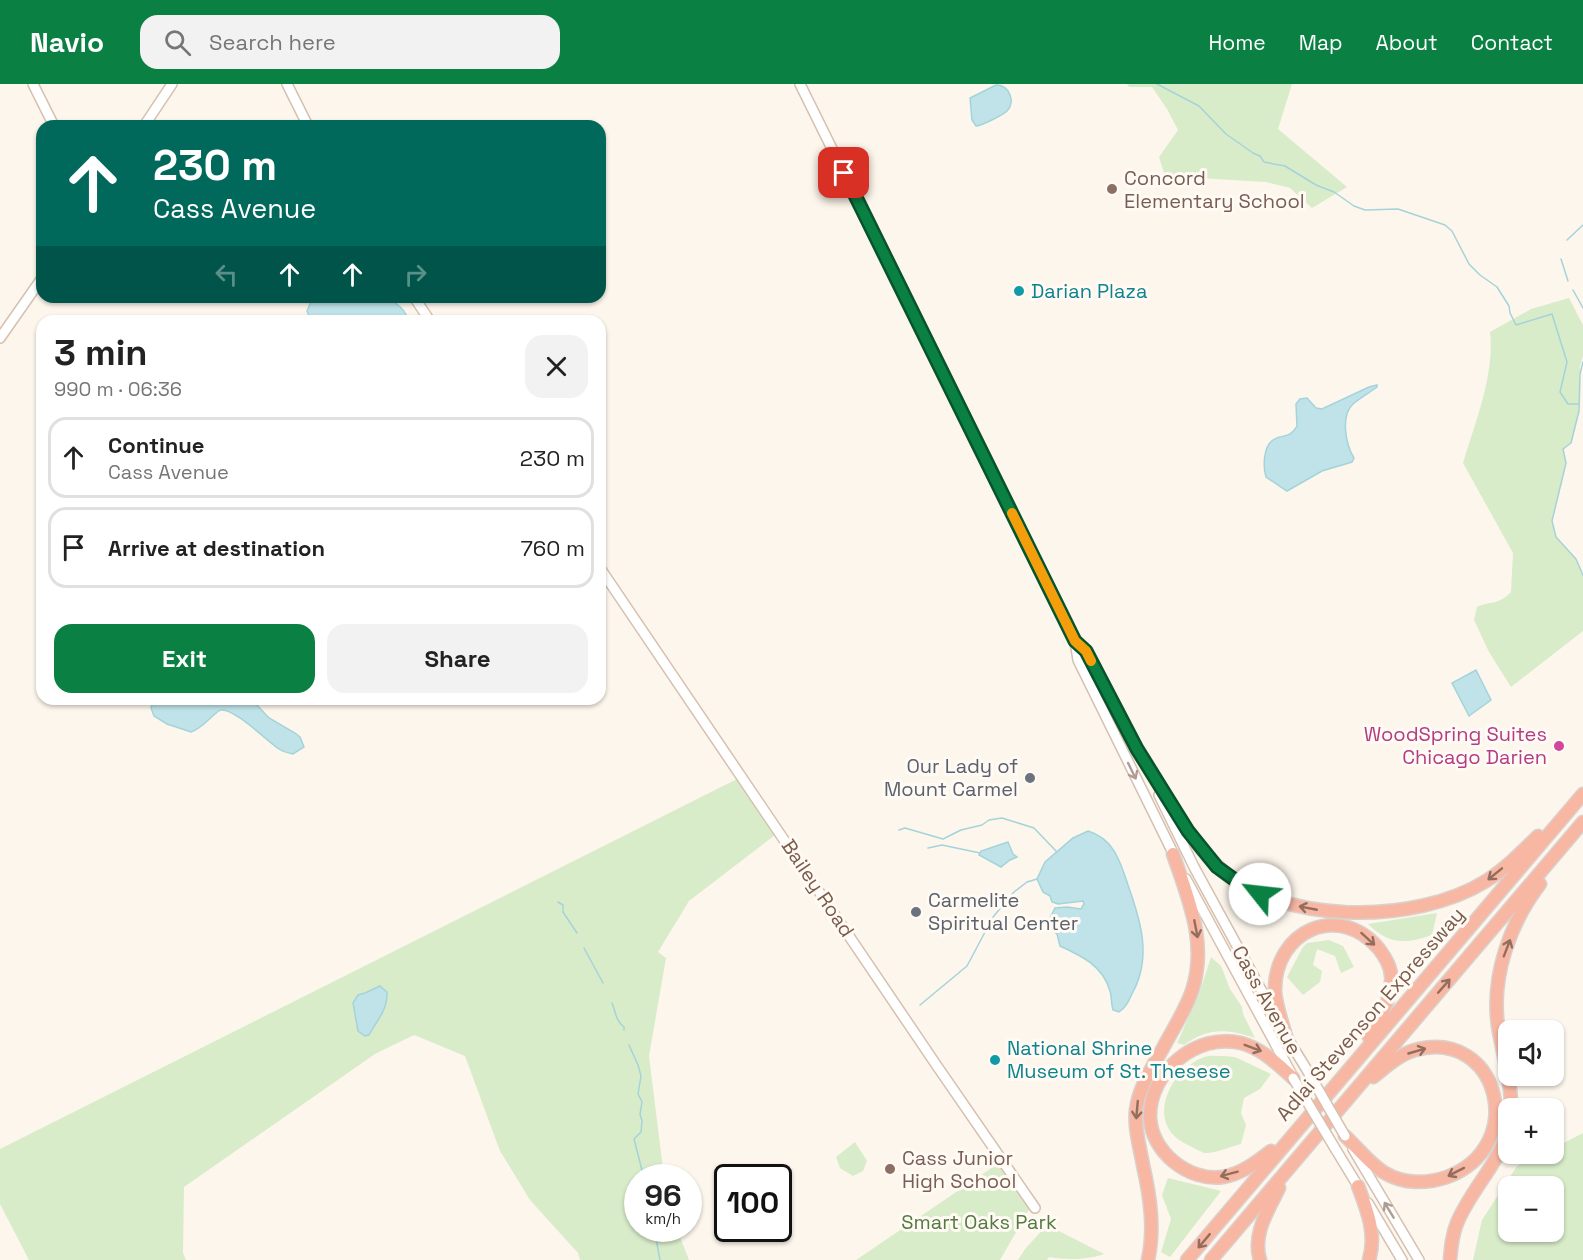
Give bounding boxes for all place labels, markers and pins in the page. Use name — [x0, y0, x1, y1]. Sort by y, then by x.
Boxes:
pin — [818, 147, 869, 198]
place label: Concord Elementary School — [1124, 165, 1305, 214]
marker: Concord Elementary School — [1105, 182, 1119, 196]
place label: Darian Plaza — [1031, 278, 1147, 304]
marker: Darian Plaza — [1012, 284, 1026, 298]
place label: WoodSpring Suites Chicago Darien — [1364, 721, 1547, 770]
marker: WoodSpring Suites Chicago Darien — [1552, 739, 1566, 753]
place label: Our Lady of Mount Carmel — [884, 753, 1018, 802]
marker: Our Lady of Mount Carmel — [1023, 771, 1037, 785]
place label: Carmelite Spiritual Center — [928, 887, 1078, 936]
marker: Carmelite Spiritual Center — [909, 905, 923, 919]
place label: National Shrine Museum of St. Thesese — [1007, 1035, 1231, 1084]
marker: National Shrine Museum of St. Thesese — [988, 1053, 1002, 1067]
place label: Cass Junior High School — [902, 1145, 1016, 1194]
marker: Cass Junior High School — [883, 1162, 897, 1176]

